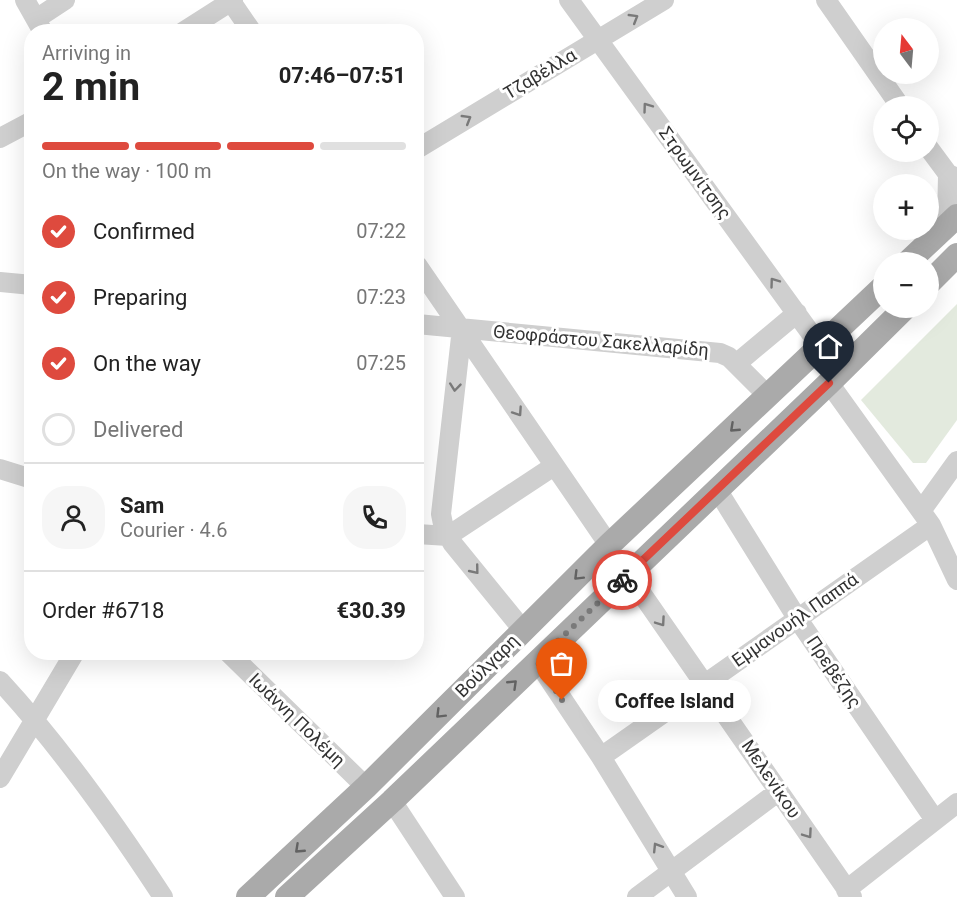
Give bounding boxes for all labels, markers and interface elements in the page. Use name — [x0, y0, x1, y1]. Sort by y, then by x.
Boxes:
one-way arrow — [628, 14, 638, 25]
north arrow — [873, 18, 939, 84]
map controls — [873, 18, 939, 318]
text: Arriving in — [42, 41, 131, 65]
street label: Τζαβέλλα — [500, 43, 580, 103]
text: 07:46–07:51 — [279, 63, 406, 88]
text: 2 min — [42, 64, 140, 110]
button: locate — [873, 96, 939, 162]
one-way arrow — [643, 102, 654, 113]
one-way arrow — [461, 114, 471, 126]
street label: Στρωμνίτσης — [655, 123, 736, 223]
text: On the way · 100 m — [42, 159, 211, 183]
button: + — [873, 174, 939, 240]
icon: check — [42, 215, 75, 248]
text: Confirmed — [93, 219, 195, 244]
text: 07:22 — [356, 219, 406, 243]
button: − — [873, 252, 939, 318]
one-way arrow — [770, 277, 781, 288]
icon: check — [42, 281, 75, 314]
text: Preparing — [93, 285, 187, 310]
text: 07:23 — [356, 285, 406, 309]
street label: Θεοφράστου Σακελλαρίδη — [492, 321, 710, 360]
pin — [803, 321, 854, 383]
icon: home — [812, 330, 845, 363]
icon: check — [42, 347, 75, 380]
text: On the way — [93, 351, 201, 376]
text: 07:25 — [356, 351, 406, 375]
one-way arrow — [450, 382, 462, 391]
one-way arrow — [511, 405, 522, 416]
text: Delivered — [93, 417, 183, 442]
one-way arrow — [731, 420, 742, 431]
button: person — [42, 486, 105, 549]
button: phone — [343, 486, 406, 549]
text: Sam — [120, 493, 164, 518]
text: Courier · 4.6 — [120, 518, 227, 542]
courier — [592, 550, 652, 610]
one-way arrow — [467, 563, 478, 574]
icon: bike — [606, 564, 639, 597]
street label: Εμμανουήλ Παππά — [728, 568, 862, 671]
one-way arrow — [574, 569, 585, 580]
text: Order #6718 — [42, 598, 164, 623]
text: €30.39 — [337, 598, 406, 623]
one-way arrow — [654, 615, 665, 626]
street label: Βούλγαρη — [451, 630, 522, 701]
street label: Πρεβέζης — [803, 632, 866, 712]
pin — [536, 638, 587, 700]
icon: bag — [545, 647, 578, 680]
street label: Ιωάννη Πολέμη — [245, 669, 350, 771]
callout: Coffee Island — [598, 679, 751, 721]
one-way arrow — [506, 681, 517, 692]
text: Coffee Island — [615, 689, 734, 713]
one-way arrow — [436, 706, 447, 717]
street label: Μελενίκου — [738, 736, 805, 822]
one-way arrow — [801, 827, 812, 838]
one-way arrow — [296, 842, 306, 853]
one-way arrow — [652, 843, 664, 853]

